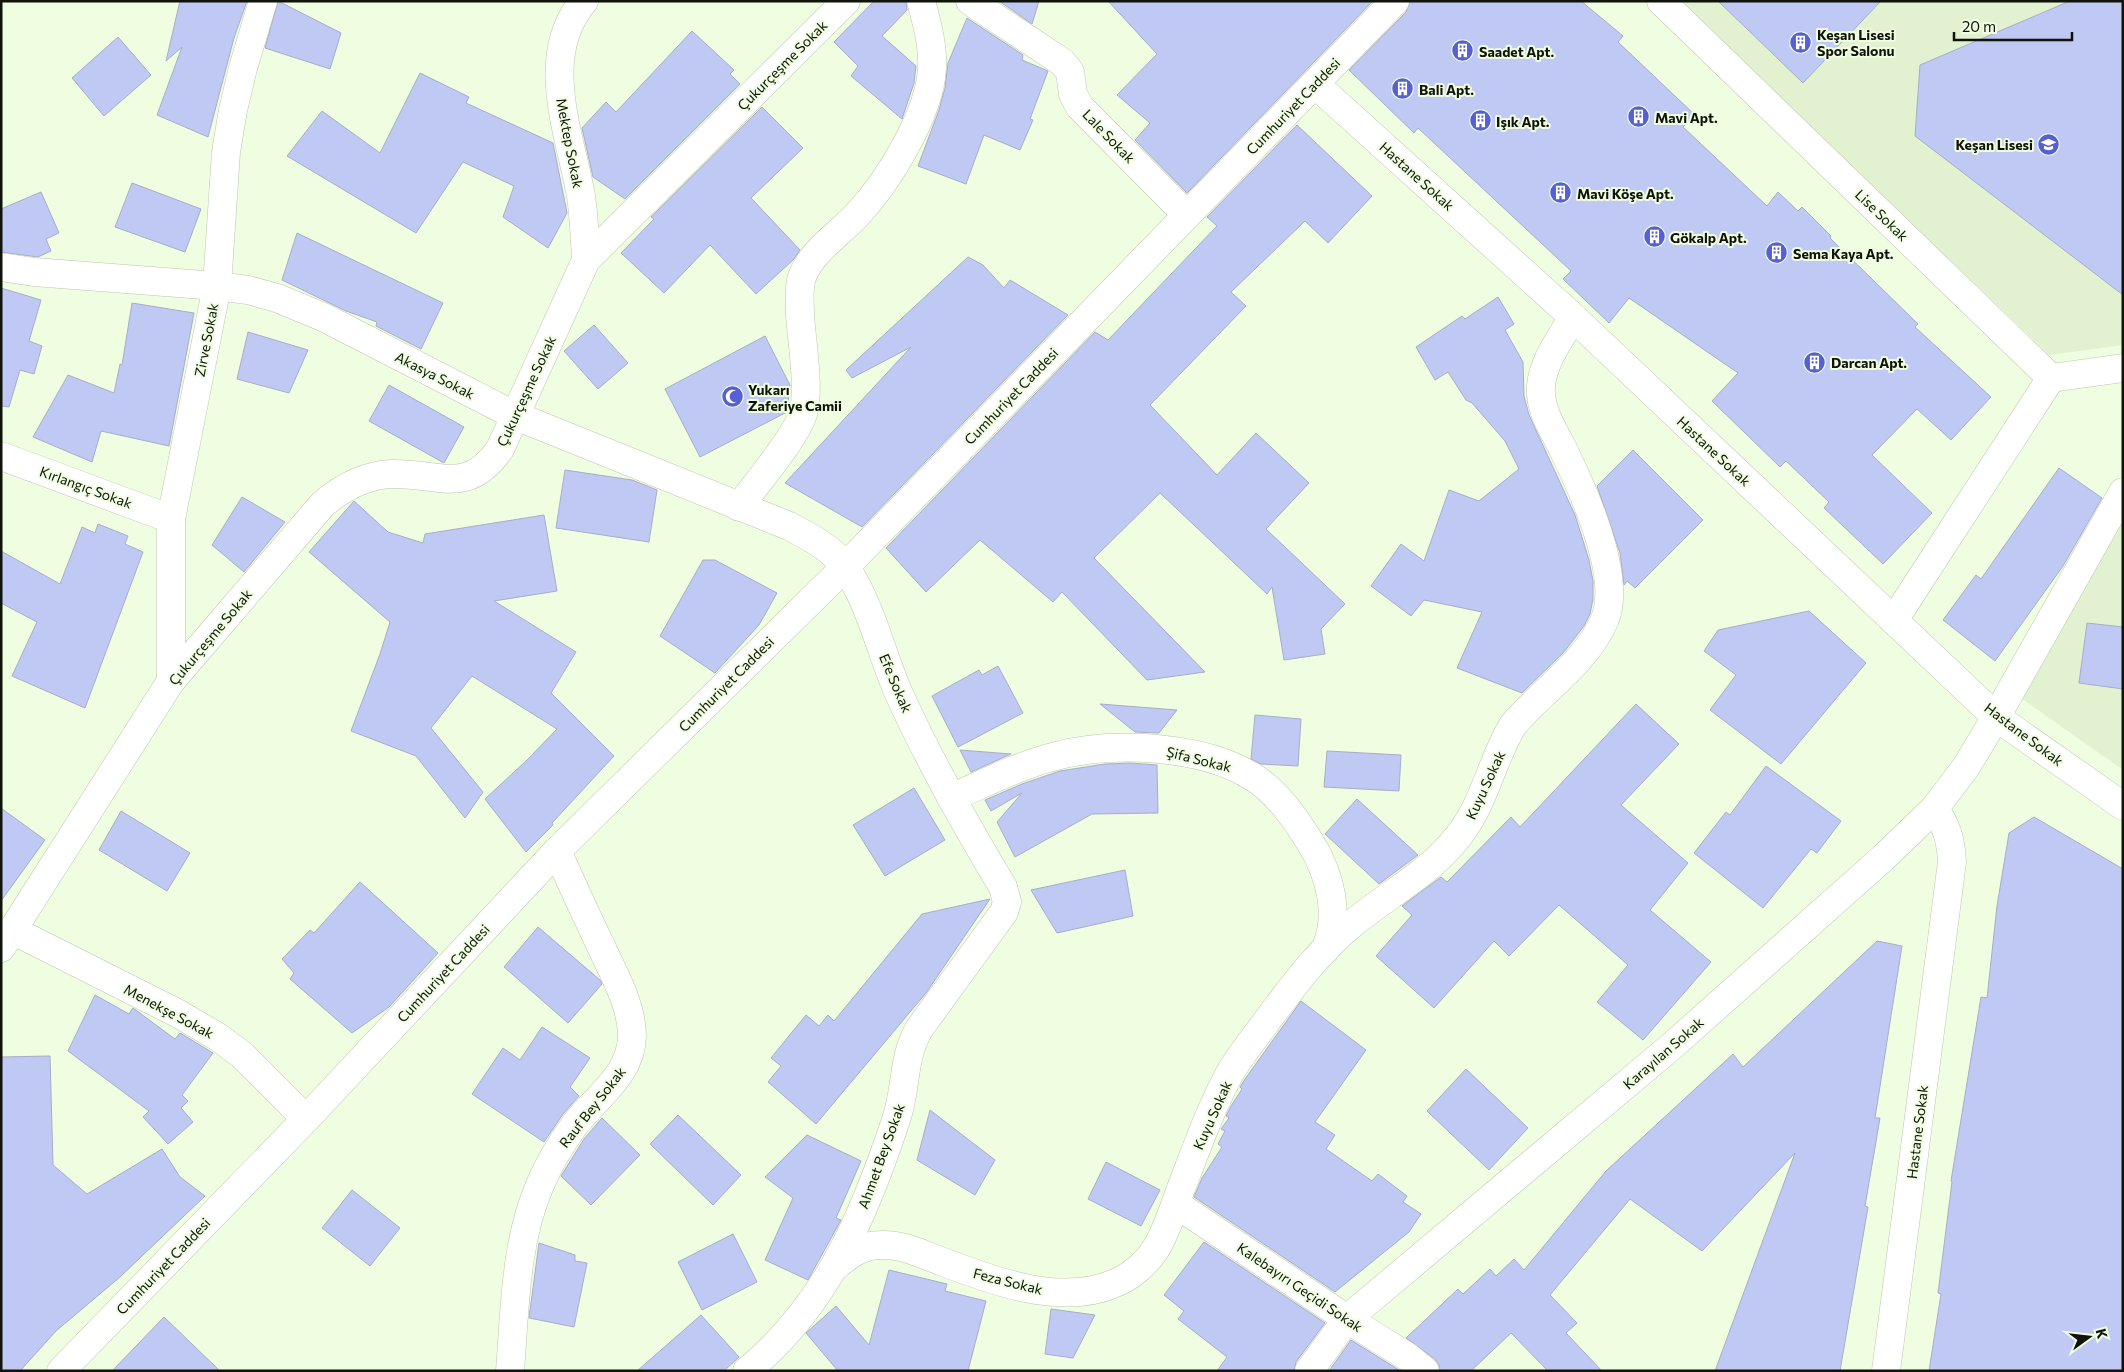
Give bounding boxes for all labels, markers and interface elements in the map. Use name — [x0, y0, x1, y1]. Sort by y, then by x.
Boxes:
scale bar — [1954, 10, 2072, 42]
street label: Çukurçeşme Sokak — [733, 16, 831, 114]
text: 20 m — [1962, 17, 1996, 35]
place label: Keşan Lisesi Spor Salonu — [1817, 26, 1895, 59]
building icon: Keşan Lisesi Spor Salonu — [1789, 30, 1813, 54]
building icon: Saadet Apt. — [1451, 39, 1475, 63]
place label: Saadet Apt. — [1479, 43, 1554, 60]
street label: Cumhuriyet Caddesi — [1242, 54, 1344, 158]
building icon: Bali Apt. — [1391, 77, 1415, 101]
place label: Bali Apt. — [1419, 81, 1474, 98]
street label: Mektep Sokak — [553, 97, 587, 190]
building icon: Mavi Apt. — [1627, 105, 1651, 129]
street label: Lale Sokak — [1079, 106, 1139, 167]
building icon: Işık Apt. — [1468, 109, 1492, 133]
place label: Mavi Apt. — [1655, 109, 1718, 126]
place label: Işık Apt. — [1496, 113, 1550, 130]
school or university icon: Keşan Lisesi — [2037, 132, 2061, 156]
place label: Keşan Lisesi — [1955, 136, 2033, 153]
street label: Hastane Sokak — [1376, 138, 1458, 214]
building icon: Mavi Köşe Apt. — [1549, 181, 1573, 205]
place label: Mavi Köşe Apt. — [1577, 185, 1674, 202]
street label: Lise Sokak — [1852, 186, 1912, 245]
building icon: Gökalp Apt. — [1642, 225, 1666, 249]
place label: Gökalp Apt. — [1670, 229, 1747, 246]
building icon: Sema Kaya Apt. — [1765, 241, 1789, 265]
place label: Sema Kaya Apt. — [1793, 245, 1894, 262]
street label: Zirve Sokak — [191, 301, 222, 378]
street label: Çukurçeşme Sokak — [493, 333, 559, 449]
street label: Cumhuriyet Caddesi — [960, 344, 1062, 448]
street label: Akasya Sokak — [392, 348, 478, 403]
building icon: Darcan Apt. — [1803, 350, 1827, 374]
place label: Darcan Apt. — [1831, 354, 1907, 371]
place label: Yukarı Zaferiye Camii — [748, 381, 842, 414]
mosque icon: Yukarı Zaferiye Camii — [720, 385, 744, 409]
street label: Hastane Sokak — [1674, 413, 1755, 490]
street label: Kırlangıç Sokak — [37, 462, 135, 512]
street label: Çukurçeşme Sokak — [165, 585, 255, 689]
street label: Cumhuriyet Caddesi — [675, 633, 777, 735]
street label: Efe Sokak — [876, 651, 916, 715]
street label: Hastane Sokak — [1981, 699, 2067, 769]
street label: Şifa Sokak — [1165, 743, 1234, 775]
street label: Kuyu Sokak — [1462, 748, 1508, 822]
street label: Cumhuriyet Caddesi — [393, 920, 493, 1026]
street label: Menekşe Sokak — [121, 980, 217, 1042]
street label: Karayılan Sokak — [1619, 1013, 1707, 1092]
street label: Rauf Bey Sokak — [555, 1063, 629, 1151]
street label: Kuyu Sokak — [1189, 1077, 1235, 1152]
street label: Hastane Sokak — [1903, 1084, 1931, 1180]
street label: Ahmet Bey Sokak — [854, 1101, 908, 1211]
street label: Cumhuriyet Caddesi — [112, 1214, 214, 1318]
street label: Kalebayırı Geçidi Sokak — [1234, 1239, 1366, 1335]
street label: Feza Sokak — [971, 1264, 1045, 1298]
north arrow — [2064, 1312, 2114, 1362]
text: K — [2093, 1327, 2112, 1341]

